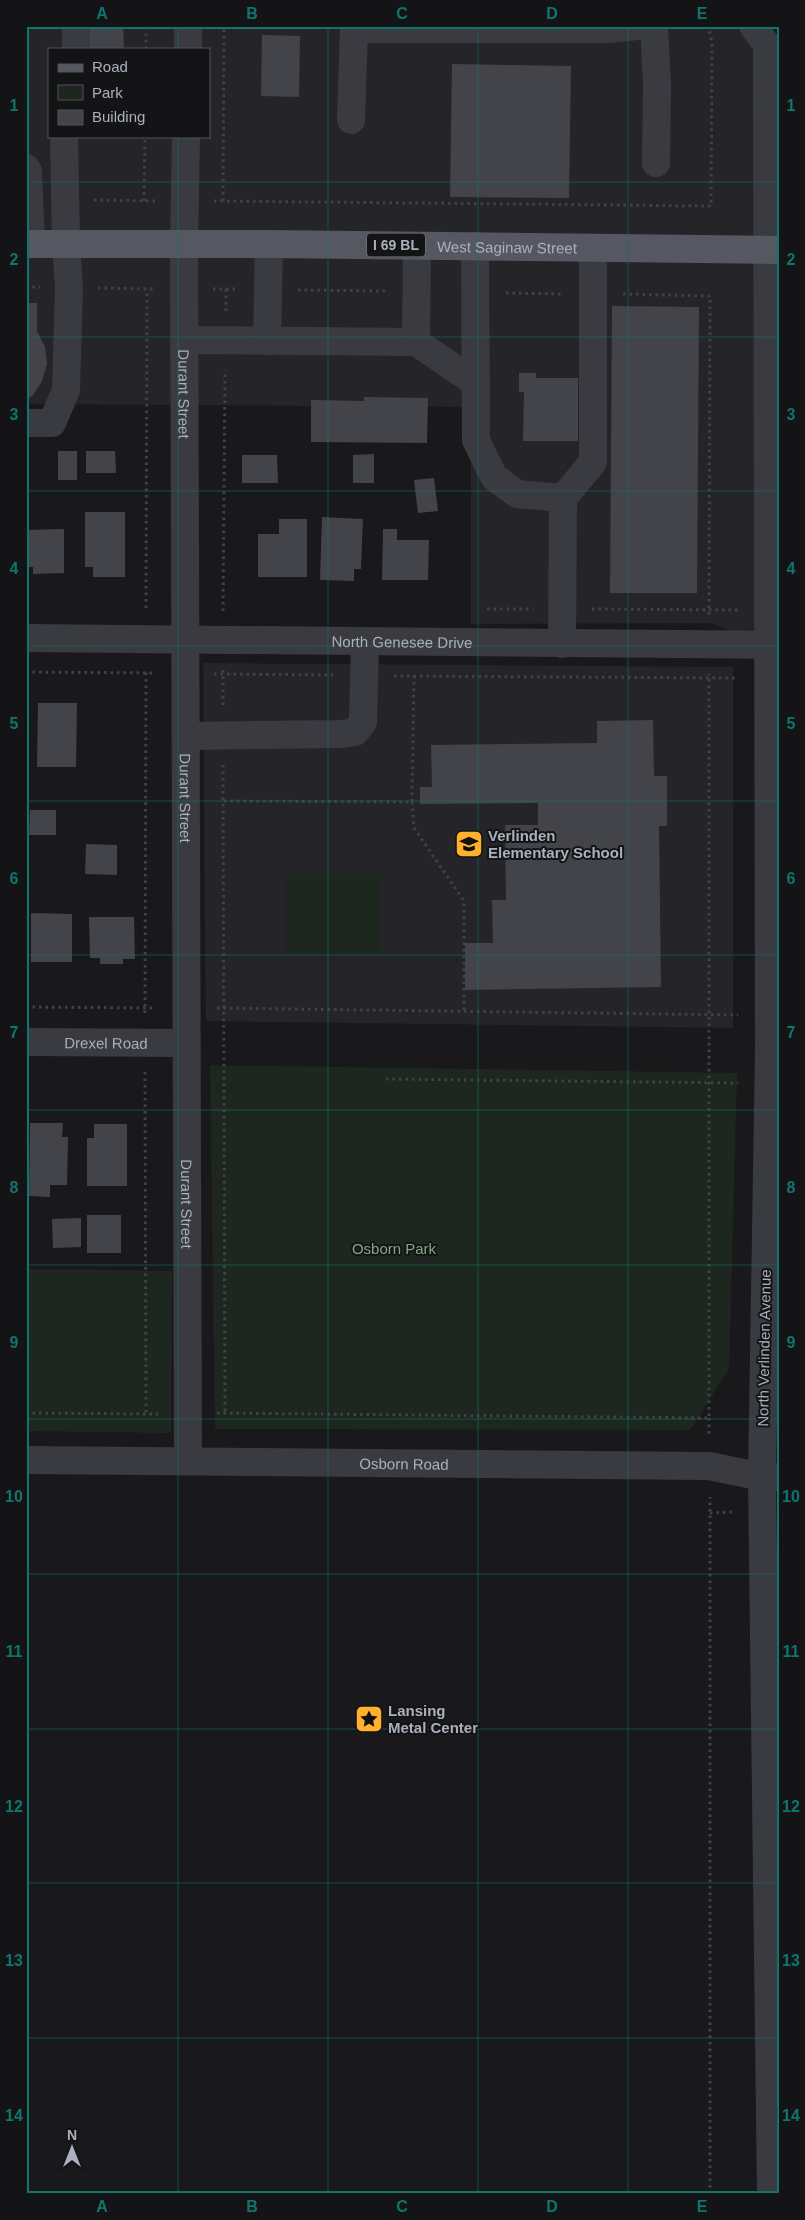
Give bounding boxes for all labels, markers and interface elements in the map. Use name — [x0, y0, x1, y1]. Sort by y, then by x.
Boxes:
text: A — [96, 5, 108, 22]
text: B — [246, 5, 258, 22]
text: C — [396, 5, 408, 22]
text: D — [546, 5, 558, 22]
text: E — [697, 5, 708, 22]
legend — [48, 48, 210, 138]
text: Road — [92, 58, 128, 75]
text: Park — [92, 84, 123, 101]
text: 1 — [10, 97, 19, 114]
text: 1 — [787, 97, 796, 114]
text: Building — [92, 108, 145, 125]
road number: I 69 BL — [367, 234, 425, 256]
street label: West Saginaw Street — [437, 237, 578, 256]
text: 2 — [10, 251, 19, 268]
text: 2 — [787, 251, 796, 268]
street label: Durant Street — [176, 349, 193, 439]
text: 3 — [10, 406, 19, 423]
text: 3 — [787, 406, 796, 423]
text: 4 — [10, 560, 19, 577]
text: 4 — [787, 560, 796, 577]
street label: North Genesee Drive — [331, 632, 473, 651]
text: 5 — [10, 715, 19, 732]
text: 5 — [787, 715, 796, 732]
street label: Durant Street — [177, 753, 194, 843]
place label: Verlinden Elementary School — [488, 827, 623, 861]
school or university icon: Verlinden Elementary School — [454, 829, 484, 859]
text: 6 — [10, 870, 19, 887]
text: 6 — [787, 870, 796, 887]
text: 7 — [10, 1024, 19, 1041]
text: 7 — [787, 1024, 796, 1041]
street label: Drexel Road — [64, 1034, 148, 1051]
street label: Durant Street — [179, 1159, 196, 1249]
text: 8 — [10, 1179, 19, 1196]
text: 8 — [787, 1179, 796, 1196]
park label: Osborn Park — [352, 1240, 437, 1257]
street label: North Verlinden Avenue — [754, 1269, 774, 1427]
text: 9 — [10, 1334, 19, 1351]
text: 9 — [787, 1334, 796, 1351]
street label: Osborn Road — [359, 1454, 449, 1472]
text: 10 — [5, 1488, 23, 1505]
text: 10 — [782, 1488, 800, 1505]
text: 11 — [6, 1643, 23, 1660]
text: 11 — [783, 1643, 800, 1660]
place label: Lansing Metal Center — [388, 1702, 478, 1736]
place icon: Lansing Metal Center — [354, 1704, 384, 1734]
text: 12 — [5, 1798, 23, 1815]
text: 12 — [782, 1798, 800, 1815]
text: 13 — [5, 1952, 23, 1969]
text: 13 — [782, 1952, 800, 1969]
text: 14 — [5, 2107, 23, 2124]
text: 14 — [782, 2107, 800, 2124]
north arrow — [48, 2122, 98, 2172]
text: N — [67, 2127, 77, 2143]
text: A — [96, 2198, 108, 2215]
text: B — [246, 2198, 258, 2215]
text: C — [396, 2198, 408, 2215]
text: D — [546, 2198, 558, 2215]
text: E — [697, 2198, 708, 2215]

